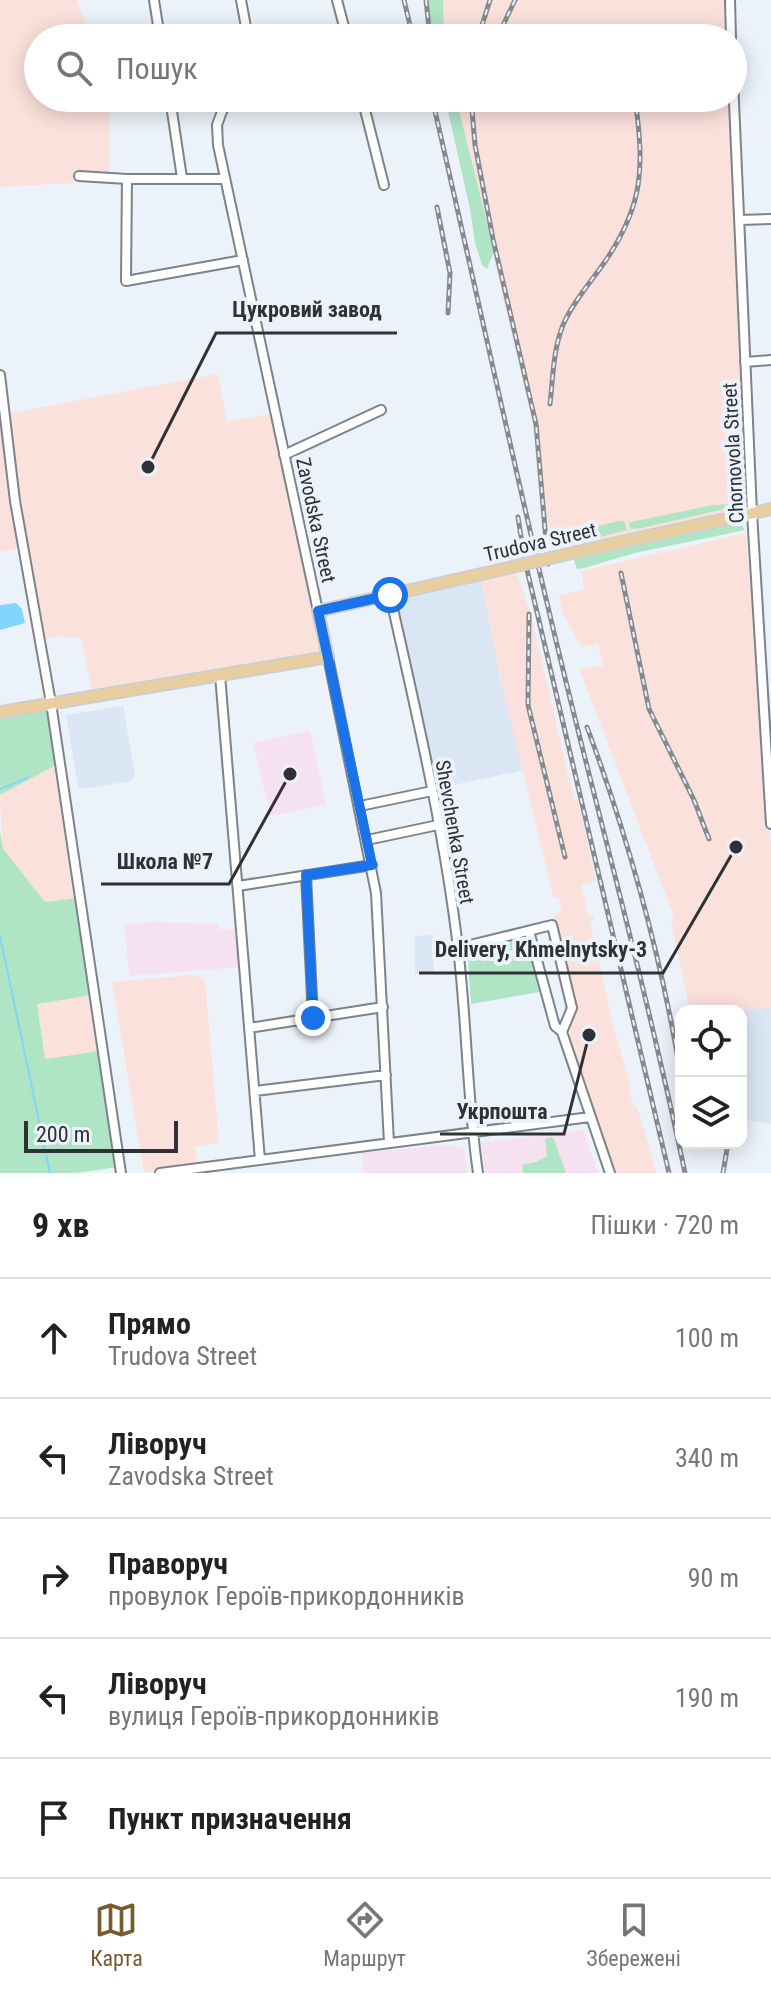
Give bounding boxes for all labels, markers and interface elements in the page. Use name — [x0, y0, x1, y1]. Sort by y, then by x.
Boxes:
search box — [24, 24, 747, 112]
icon: search — [52, 46, 96, 90]
text: Пошук — [116, 51, 198, 86]
callout: Цукровий завод — [216, 287, 397, 333]
text: Цукровий завод — [232, 297, 382, 322]
street label: Chornovola Street — [717, 382, 749, 524]
street label: Zavodska Street — [291, 455, 341, 585]
street label: Trudova Street — [481, 517, 599, 567]
route start — [372, 577, 408, 613]
street label: Shevchenka Street — [431, 758, 479, 906]
callout: Школа №7 — [101, 838, 229, 884]
text: Школа №7 — [117, 849, 213, 874]
callout: Delivery, Khmelnytsky-3 — [419, 927, 663, 973]
text: Delivery, Khmelnytsky-3 — [435, 937, 647, 962]
route end — [295, 1000, 331, 1036]
map controls — [675, 1005, 747, 1149]
button: locate — [675, 1005, 747, 1077]
button: layers — [675, 1077, 747, 1149]
callout: Укрпошта — [440, 1088, 564, 1134]
text: Укрпошта — [456, 1099, 548, 1124]
scale bar — [24, 1117, 178, 1153]
text: 200 m — [36, 1122, 90, 1147]
text: 9 хв — [32, 1205, 89, 1245]
text: Пішки · 720 m — [591, 1210, 739, 1240]
text: Прямо — [108, 1306, 191, 1341]
icon: ahead — [32, 1316, 76, 1360]
text: 100 m — [675, 1323, 739, 1353]
text: Trudova Street — [108, 1341, 257, 1371]
text: Ліворуч — [108, 1426, 207, 1461]
icon: left — [32, 1436, 76, 1480]
text: 340 m — [675, 1443, 739, 1473]
text: Zavodska Street — [108, 1461, 274, 1491]
text: Праворуч — [108, 1546, 228, 1581]
icon: right — [32, 1556, 76, 1600]
text: 90 m — [688, 1563, 739, 1593]
text: провулок Героїв-прикордонників — [108, 1581, 465, 1611]
text: Ліворуч — [108, 1666, 207, 1701]
icon: left — [32, 1676, 76, 1720]
text: 190 m — [675, 1683, 739, 1713]
text: вулиця Героїв-прикордонників — [108, 1701, 440, 1731]
icon: arrive — [32, 1796, 76, 1840]
text: Пункт призначення — [108, 1801, 352, 1836]
tab: Карта — [90, 1898, 143, 1971]
tab: Маршрут — [323, 1898, 406, 1971]
tab: Збережені — [586, 1898, 681, 1971]

